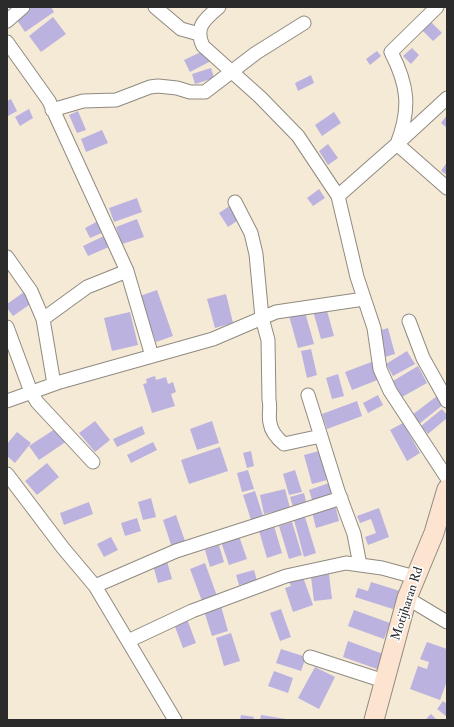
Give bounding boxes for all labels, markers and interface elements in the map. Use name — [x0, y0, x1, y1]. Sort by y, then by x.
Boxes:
street label: Motijharan Rd — [389, 565, 427, 643]

